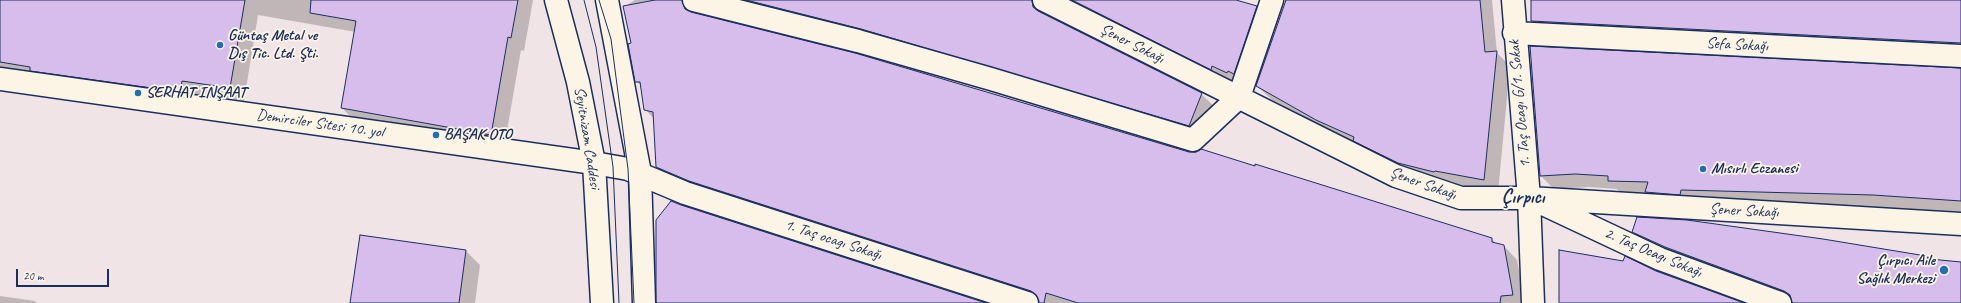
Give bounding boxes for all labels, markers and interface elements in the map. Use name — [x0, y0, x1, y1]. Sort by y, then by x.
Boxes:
street label: Şener Sokağı — [1097, 20, 1167, 68]
place label: Güntaş Metal ve Dış Tic. Ltd. Şti. — [228, 26, 318, 64]
street label: Sefa Sokağı — [1706, 34, 1768, 56]
street label: 1. Taş Ocagı G/1. Sokak — [1505, 39, 1535, 169]
marker: Güntaş Metal ve Dış Tic. Ltd. Şti. — [215, 40, 225, 50]
place label: SERHAT INŞAAT — [146, 83, 246, 103]
street label: Seyitnizam Caddesi — [569, 86, 605, 190]
marker: SERHAT INŞAAT — [133, 88, 143, 98]
street label: Demirciler Sitesi 10. yol — [255, 106, 385, 142]
place label: BAŞAK OTO — [444, 125, 512, 145]
marker: BAŞAK OTO — [431, 130, 441, 140]
place label: Mısırlı Eczanesi — [1711, 159, 1798, 179]
street label: Şener Sokağı — [1387, 163, 1459, 205]
marker: Mısırlı Eczanesi — [1698, 164, 1708, 174]
district label: Çırpıcı — [1502, 186, 1544, 210]
street label: Şener Sokağı — [1709, 200, 1779, 222]
street label: 1. Taş ocagı Sokağı — [782, 215, 884, 265]
street label: 2. Taş Ocagı Sokağı — [1601, 224, 1705, 282]
place label: Çırpıcı Aile Sağlık Merkezi — [1856, 251, 1935, 289]
scale bar — [18, 261, 111, 287]
marker: Çırpıcı Aile Sağlık Merkezi — [1938, 264, 1950, 276]
text: 20 m — [23, 268, 43, 284]

